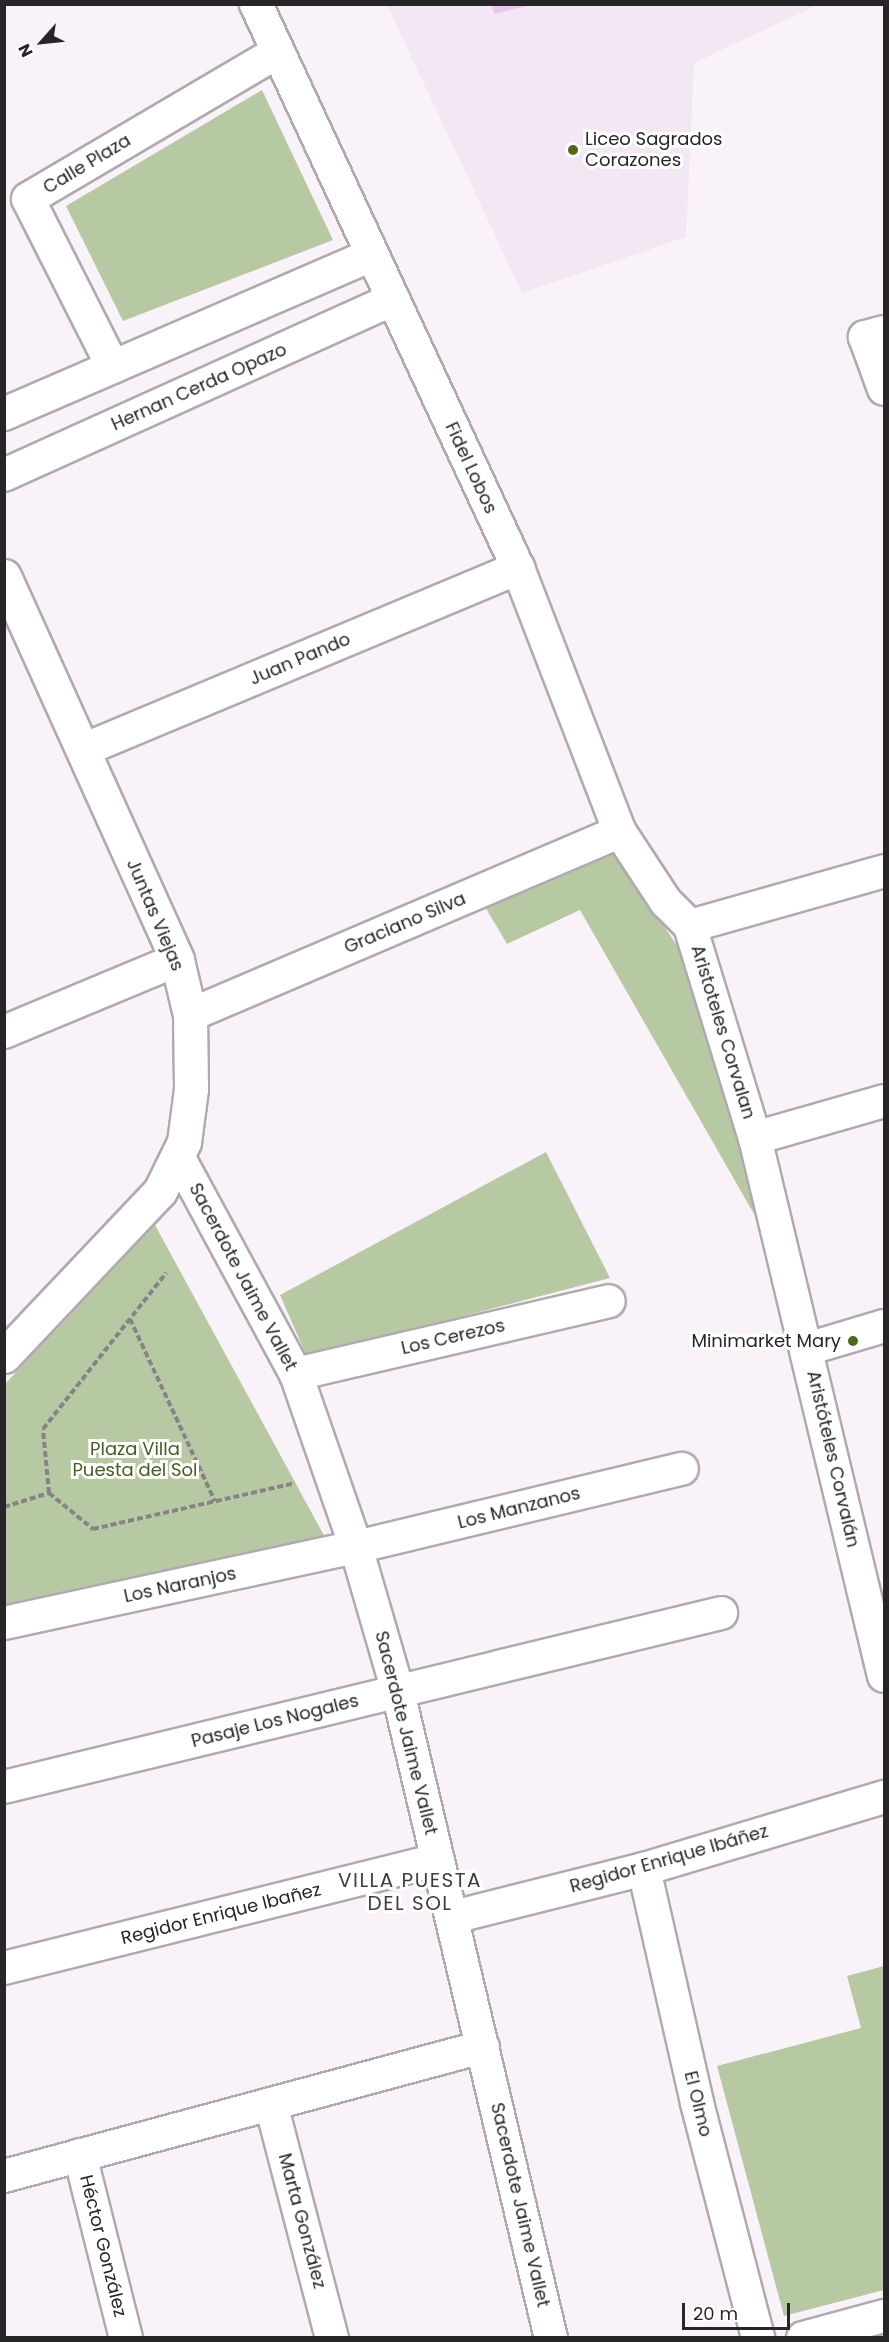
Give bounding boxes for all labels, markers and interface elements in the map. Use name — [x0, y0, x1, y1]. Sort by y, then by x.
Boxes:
north arrow — [12, 12, 72, 72]
text: N — [13, 40, 39, 61]
street label: Calle Plaza — [39, 129, 135, 199]
place label: Liceo Sagrados Corazones — [585, 129, 722, 172]
marker: Liceo Sagrados Corazones — [566, 143, 580, 157]
street label: Hernan Cerda Opazo — [108, 339, 290, 435]
street label: Fidel Lobos — [440, 419, 502, 517]
street label: Juan Pando — [246, 628, 354, 690]
street label: Juntas Viejas — [122, 856, 188, 974]
street label: Graciano Silva — [341, 888, 469, 958]
street label: Aristoteles Corvalan — [686, 942, 760, 1122]
street label: Sacerdote Jaime Vallet — [184, 1180, 302, 1374]
street label: Los Cerezos — [399, 1315, 507, 1359]
place label: Minimarket Mary — [691, 1330, 841, 1352]
marker: Minimarket Mary — [846, 1334, 860, 1348]
street label: Aristóteles Corvalán — [802, 1369, 864, 1549]
park label: Plaza Villa Puesta del Sol — [72, 1439, 198, 1482]
street label: Los Manzanos — [456, 1482, 582, 1534]
street label: Los Naranjos — [122, 1563, 238, 1607]
street label: Sacerdote Jaime Vallet — [370, 1629, 442, 1837]
street label: Pasaje Los Nogales — [189, 1690, 361, 1752]
street label: Regidor Enrique Ibáñez — [567, 1820, 771, 1898]
district label: VILLA PUESTA DEL SOL — [338, 1869, 482, 1916]
street label: Regidor Enrique Ibañez — [119, 1879, 323, 1949]
street label: El Olmo — [679, 2069, 717, 2139]
street label: Sacerdote Jaime Vallet — [486, 2101, 554, 2309]
street label: Marta González — [274, 2151, 330, 2291]
street label: Héctor González — [75, 2173, 131, 2319]
scale bar — [685, 2291, 793, 2329]
text: 20 m — [693, 2301, 738, 2326]

